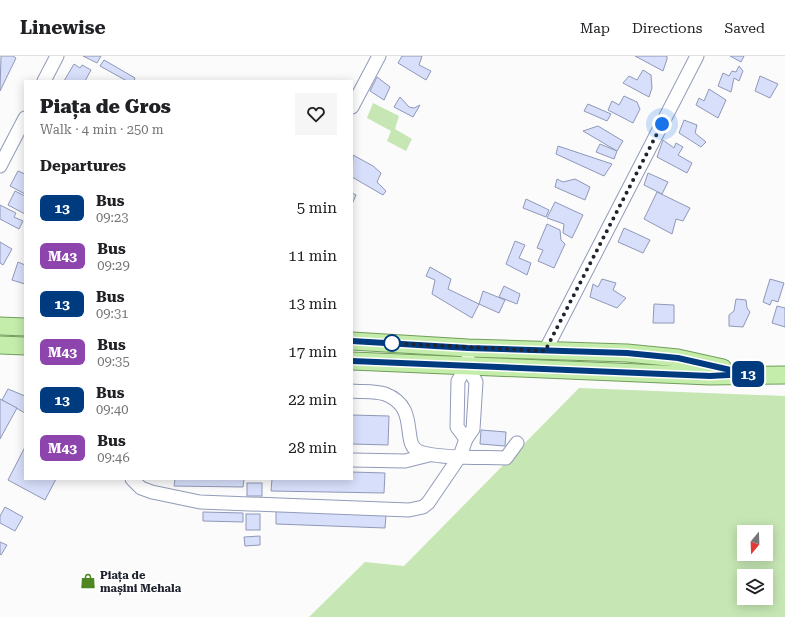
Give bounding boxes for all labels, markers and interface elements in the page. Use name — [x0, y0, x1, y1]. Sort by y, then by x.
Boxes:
text: Linewise — [20, 16, 106, 39]
text: Map — [580, 20, 610, 36]
text: Directions — [632, 20, 702, 36]
text: Saved — [724, 20, 765, 36]
button: heart — [295, 93, 337, 135]
text: Piața de Gros — [40, 95, 171, 118]
your location — [652, 114, 672, 134]
text: Walk · 4 min · 250 m — [40, 122, 164, 137]
text: Departures — [40, 157, 126, 175]
text: Bus — [96, 192, 124, 210]
text: 5 min — [297, 199, 337, 217]
text: 13 — [54, 200, 70, 216]
text: 09:23 — [96, 210, 128, 225]
text: Bus — [97, 240, 126, 258]
text: 11 min — [288, 247, 337, 265]
text: M43 — [48, 248, 77, 264]
text: 09:29 — [97, 258, 130, 273]
text: Bus — [96, 288, 124, 306]
text: 13 min — [288, 295, 337, 313]
text: 13 — [54, 296, 70, 312]
text: 09:31 — [96, 306, 128, 321]
unlabelled marker — [383, 334, 401, 352]
text: Bus — [97, 336, 126, 354]
text: 17 min — [288, 343, 337, 361]
text: M43 — [48, 344, 77, 360]
text: 09:35 — [97, 354, 130, 369]
line badge: 13 — [730, 361, 766, 387]
text: 13 — [740, 366, 756, 382]
text: Bus — [96, 384, 124, 402]
text: 22 min — [288, 391, 337, 409]
text: 13 — [54, 392, 70, 408]
text: 09:40 — [96, 402, 128, 417]
text: Bus — [97, 432, 126, 450]
text: 28 min — [288, 439, 337, 457]
text: M43 — [48, 440, 77, 456]
text: 09:46 — [97, 450, 130, 465]
north arrow — [737, 525, 773, 561]
map controls — [737, 525, 773, 605]
place label: Piața de mașini Mehala — [100, 569, 182, 596]
button: layers — [737, 569, 773, 605]
shop icon: Piața de mașini Mehala — [79, 572, 97, 590]

